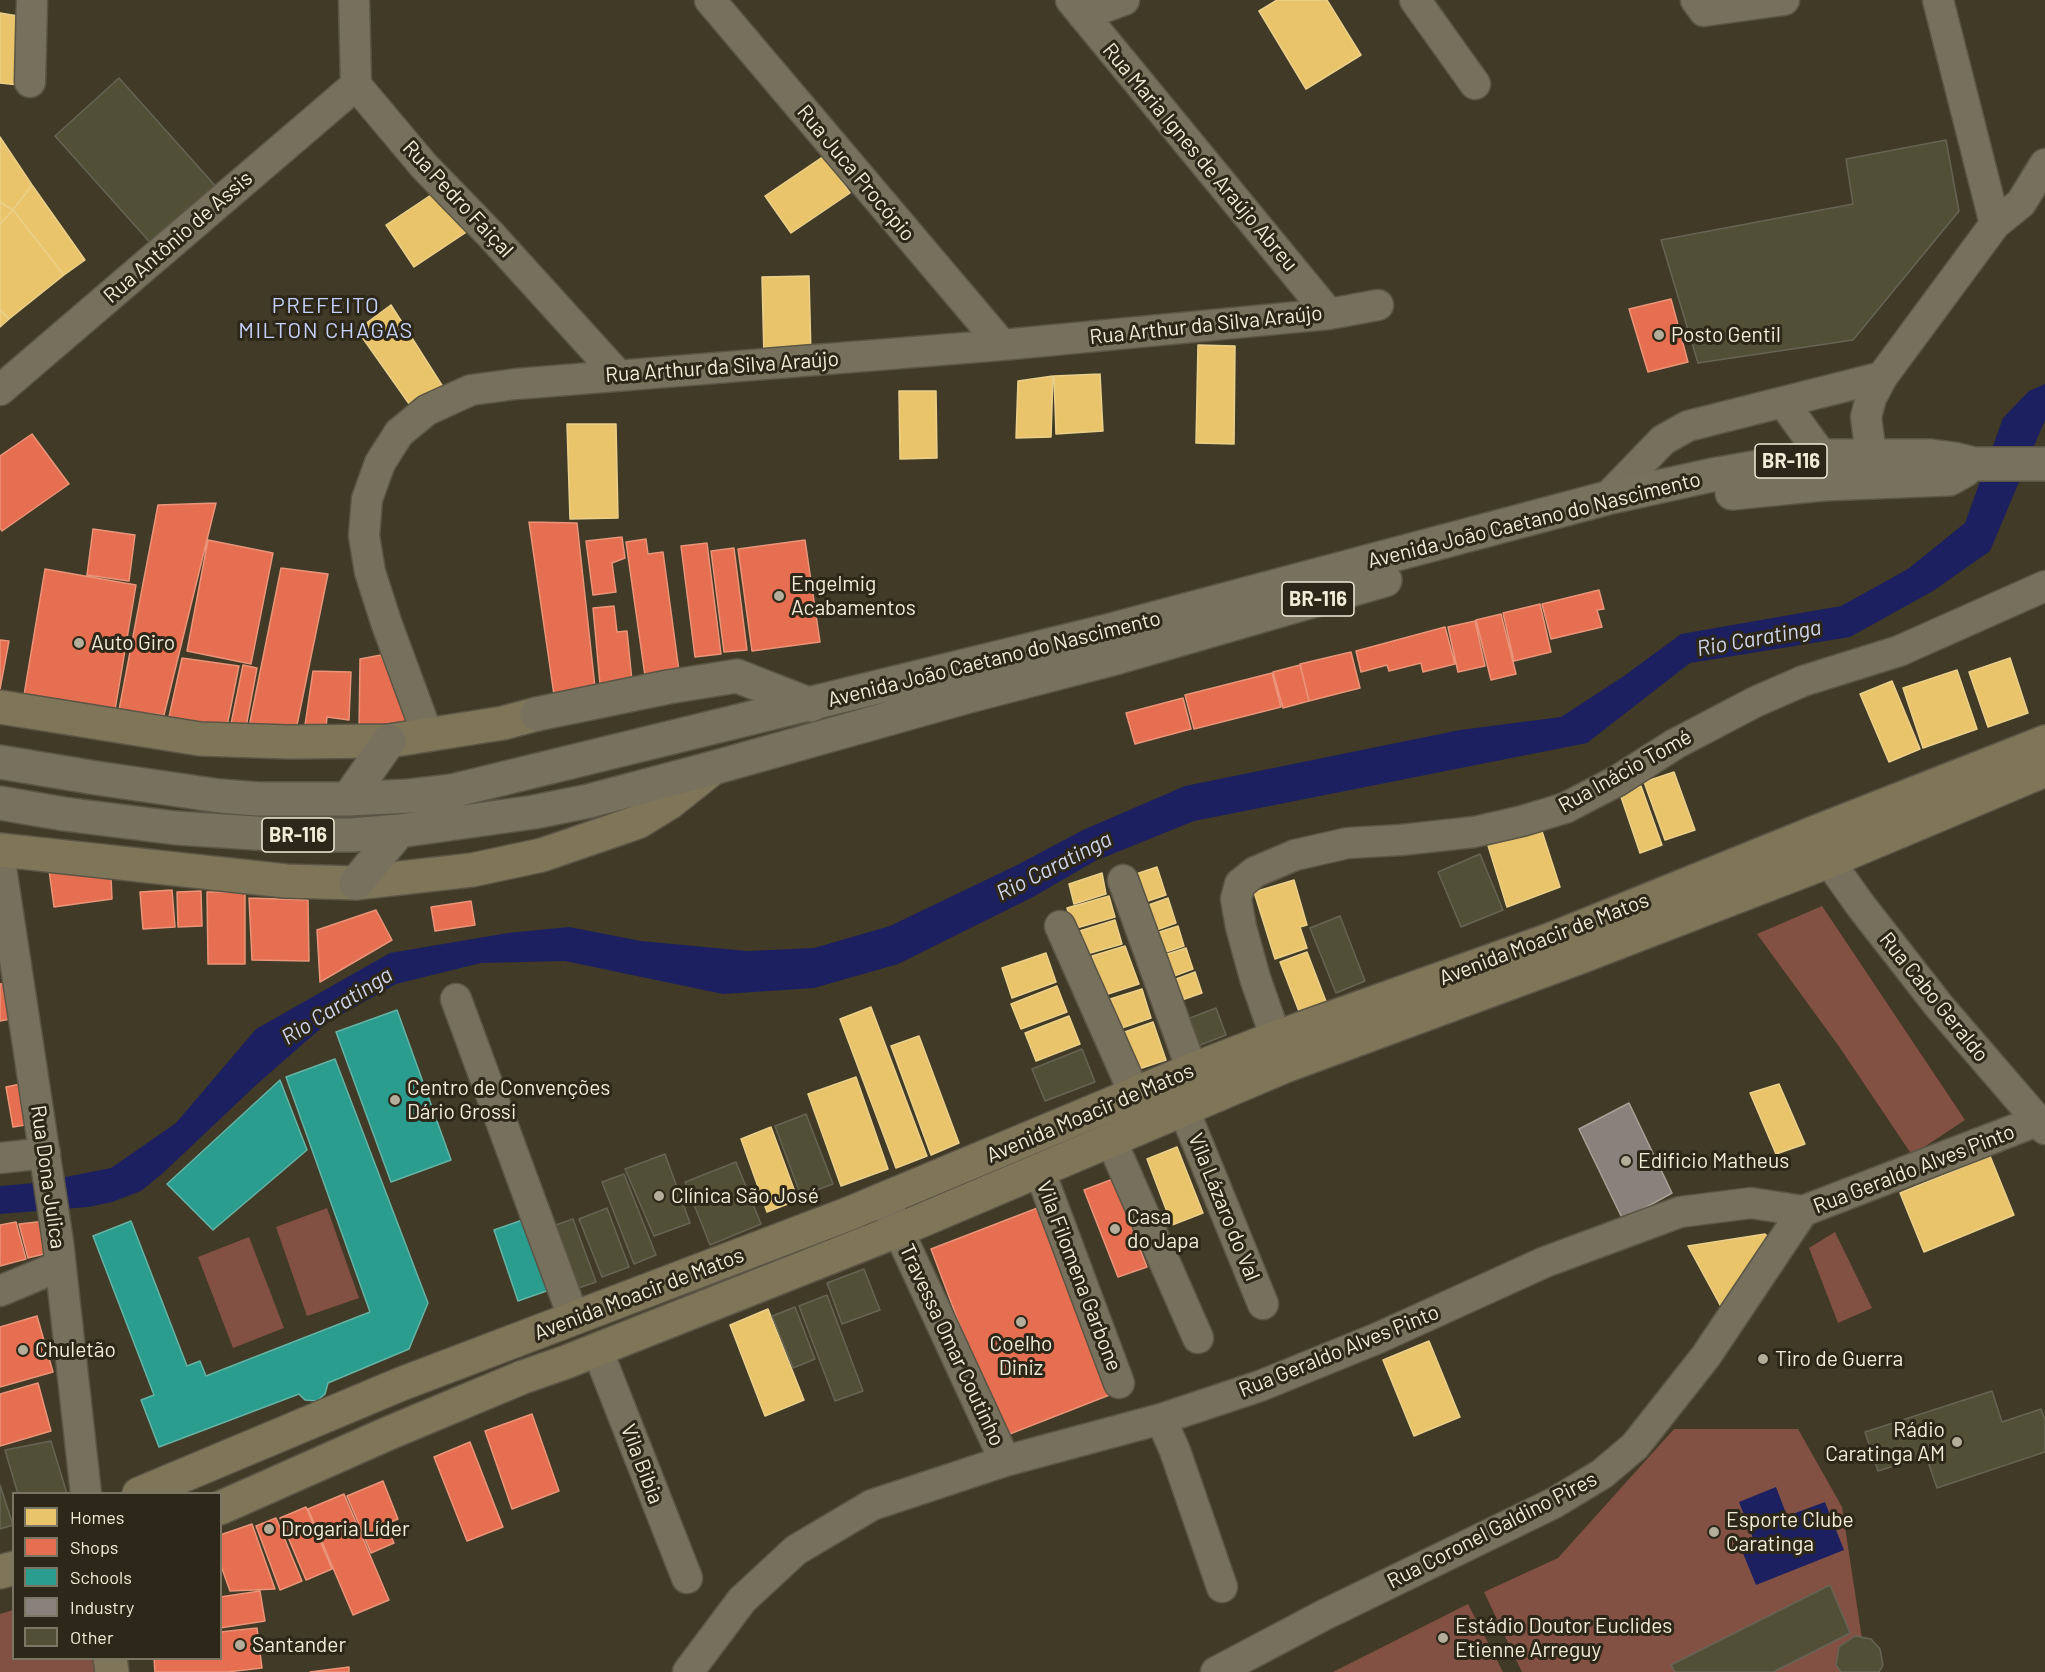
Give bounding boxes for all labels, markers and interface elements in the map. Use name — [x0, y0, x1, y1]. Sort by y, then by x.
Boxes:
street label: Rua Maria Ignes de Araújo Abreu — [1097, 38, 1303, 276]
street label: Rua Juca Procópio — [792, 100, 920, 246]
street label: Rua Pedro Faiçal — [397, 135, 519, 263]
street label: Rua Antônio de Assis — [98, 166, 258, 308]
district label: PREFEITO MILTON CHAGAS — [238, 293, 414, 344]
street label: Rua Arthur da Silva Araújo — [1088, 300, 1324, 350]
place label: Posto Gentil — [1671, 322, 1781, 348]
marker: Posto Gentil — [1652, 328, 1666, 342]
street label: Rua Arthur da Silva Araújo — [604, 346, 840, 388]
road number: BR-116 — [1755, 444, 1827, 478]
street label: Avenida João Caetano do Nascimento — [1365, 466, 1703, 574]
place label: Engelmig Acabamentos — [791, 571, 916, 621]
road number: BR-116 — [1282, 582, 1354, 616]
marker: Engelmig Acabamentos — [772, 589, 786, 603]
street label: Avenida João Caetano do Nascimento — [825, 605, 1163, 713]
water label: Rio Caratinga — [1695, 614, 1823, 662]
place label: Auto Giro — [91, 630, 175, 656]
marker: Auto Giro — [72, 636, 86, 650]
street label: Rua Inácio Tomé — [1554, 724, 1696, 818]
road number: BR-116 — [262, 818, 334, 852]
water label: Rio Caratinga — [992, 826, 1116, 906]
street label: Avenida Moacir de Matos — [1436, 887, 1652, 991]
street label: Rua Cabo Geraldo — [1874, 927, 1994, 1067]
water label: Rio Caratinga — [277, 961, 397, 1051]
street label: Avenida Moacir de Matos — [983, 1058, 1197, 1168]
place label: Centro de Convenções Dário Grossi — [407, 1075, 610, 1125]
marker: Centro de Convenções Dário Grossi — [388, 1093, 402, 1107]
street label: Rua Dona Julica — [25, 1103, 71, 1251]
street label: Rua Geraldo Alves Pinto — [1810, 1119, 2018, 1219]
street label: Vila Lázaro do Val — [1183, 1129, 1265, 1285]
place label: Edificio Matheus — [1638, 1148, 1789, 1174]
marker: Edificio Matheus — [1619, 1154, 1633, 1168]
street label: Vila Filomena Garbone — [1031, 1177, 1127, 1375]
place label: Clínica São José — [671, 1183, 819, 1209]
marker: Clínica São José — [652, 1189, 666, 1203]
place label: Casa do Japa — [1127, 1204, 1199, 1254]
marker: Casa do Japa — [1108, 1222, 1122, 1236]
street label: Travessa Omar Coutinho — [894, 1240, 1010, 1450]
street label: Avenida Moacir de Matos — [531, 1242, 747, 1346]
street label: Rua Geraldo Alves Pinto — [1235, 1299, 1443, 1403]
marker: Coelho Diniz — [1014, 1315, 1028, 1329]
place label: Coelho Diniz — [990, 1331, 1052, 1381]
place label: Chuletão — [35, 1337, 116, 1363]
marker: Chuletão — [16, 1343, 30, 1357]
place label: Tiro de Guerra — [1775, 1346, 1903, 1372]
marker: Tiro de Guerra — [1756, 1352, 1770, 1366]
place label: Rádio Caratinga AM — [1825, 1417, 1945, 1467]
street label: Vila Bibia — [615, 1420, 669, 1508]
marker: Rádio Caratinga AM — [1950, 1435, 1964, 1449]
street label: Rua Coronel Galdino Pires — [1383, 1466, 1601, 1594]
legend — [12, 1492, 222, 1660]
text: Homes — [70, 1506, 124, 1528]
place label: Esporte Clube Caratinga — [1726, 1507, 1854, 1557]
place label: Drogaria Líder — [281, 1516, 410, 1542]
marker: Drogaria Líder — [262, 1522, 276, 1536]
marker: Esporte Clube Caratinga — [1707, 1525, 1721, 1539]
text: Shops — [70, 1536, 119, 1558]
text: Schools — [70, 1566, 132, 1588]
text: Industry — [70, 1596, 134, 1618]
place label: Estádio Doutor Euclides Etienne Arreguy — [1455, 1613, 1672, 1663]
text: Other — [70, 1626, 113, 1648]
marker: Estádio Doutor Euclides Etienne Arreguy — [1436, 1631, 1450, 1645]
place label: Santander — [252, 1632, 346, 1658]
marker: Santander — [233, 1638, 247, 1652]

